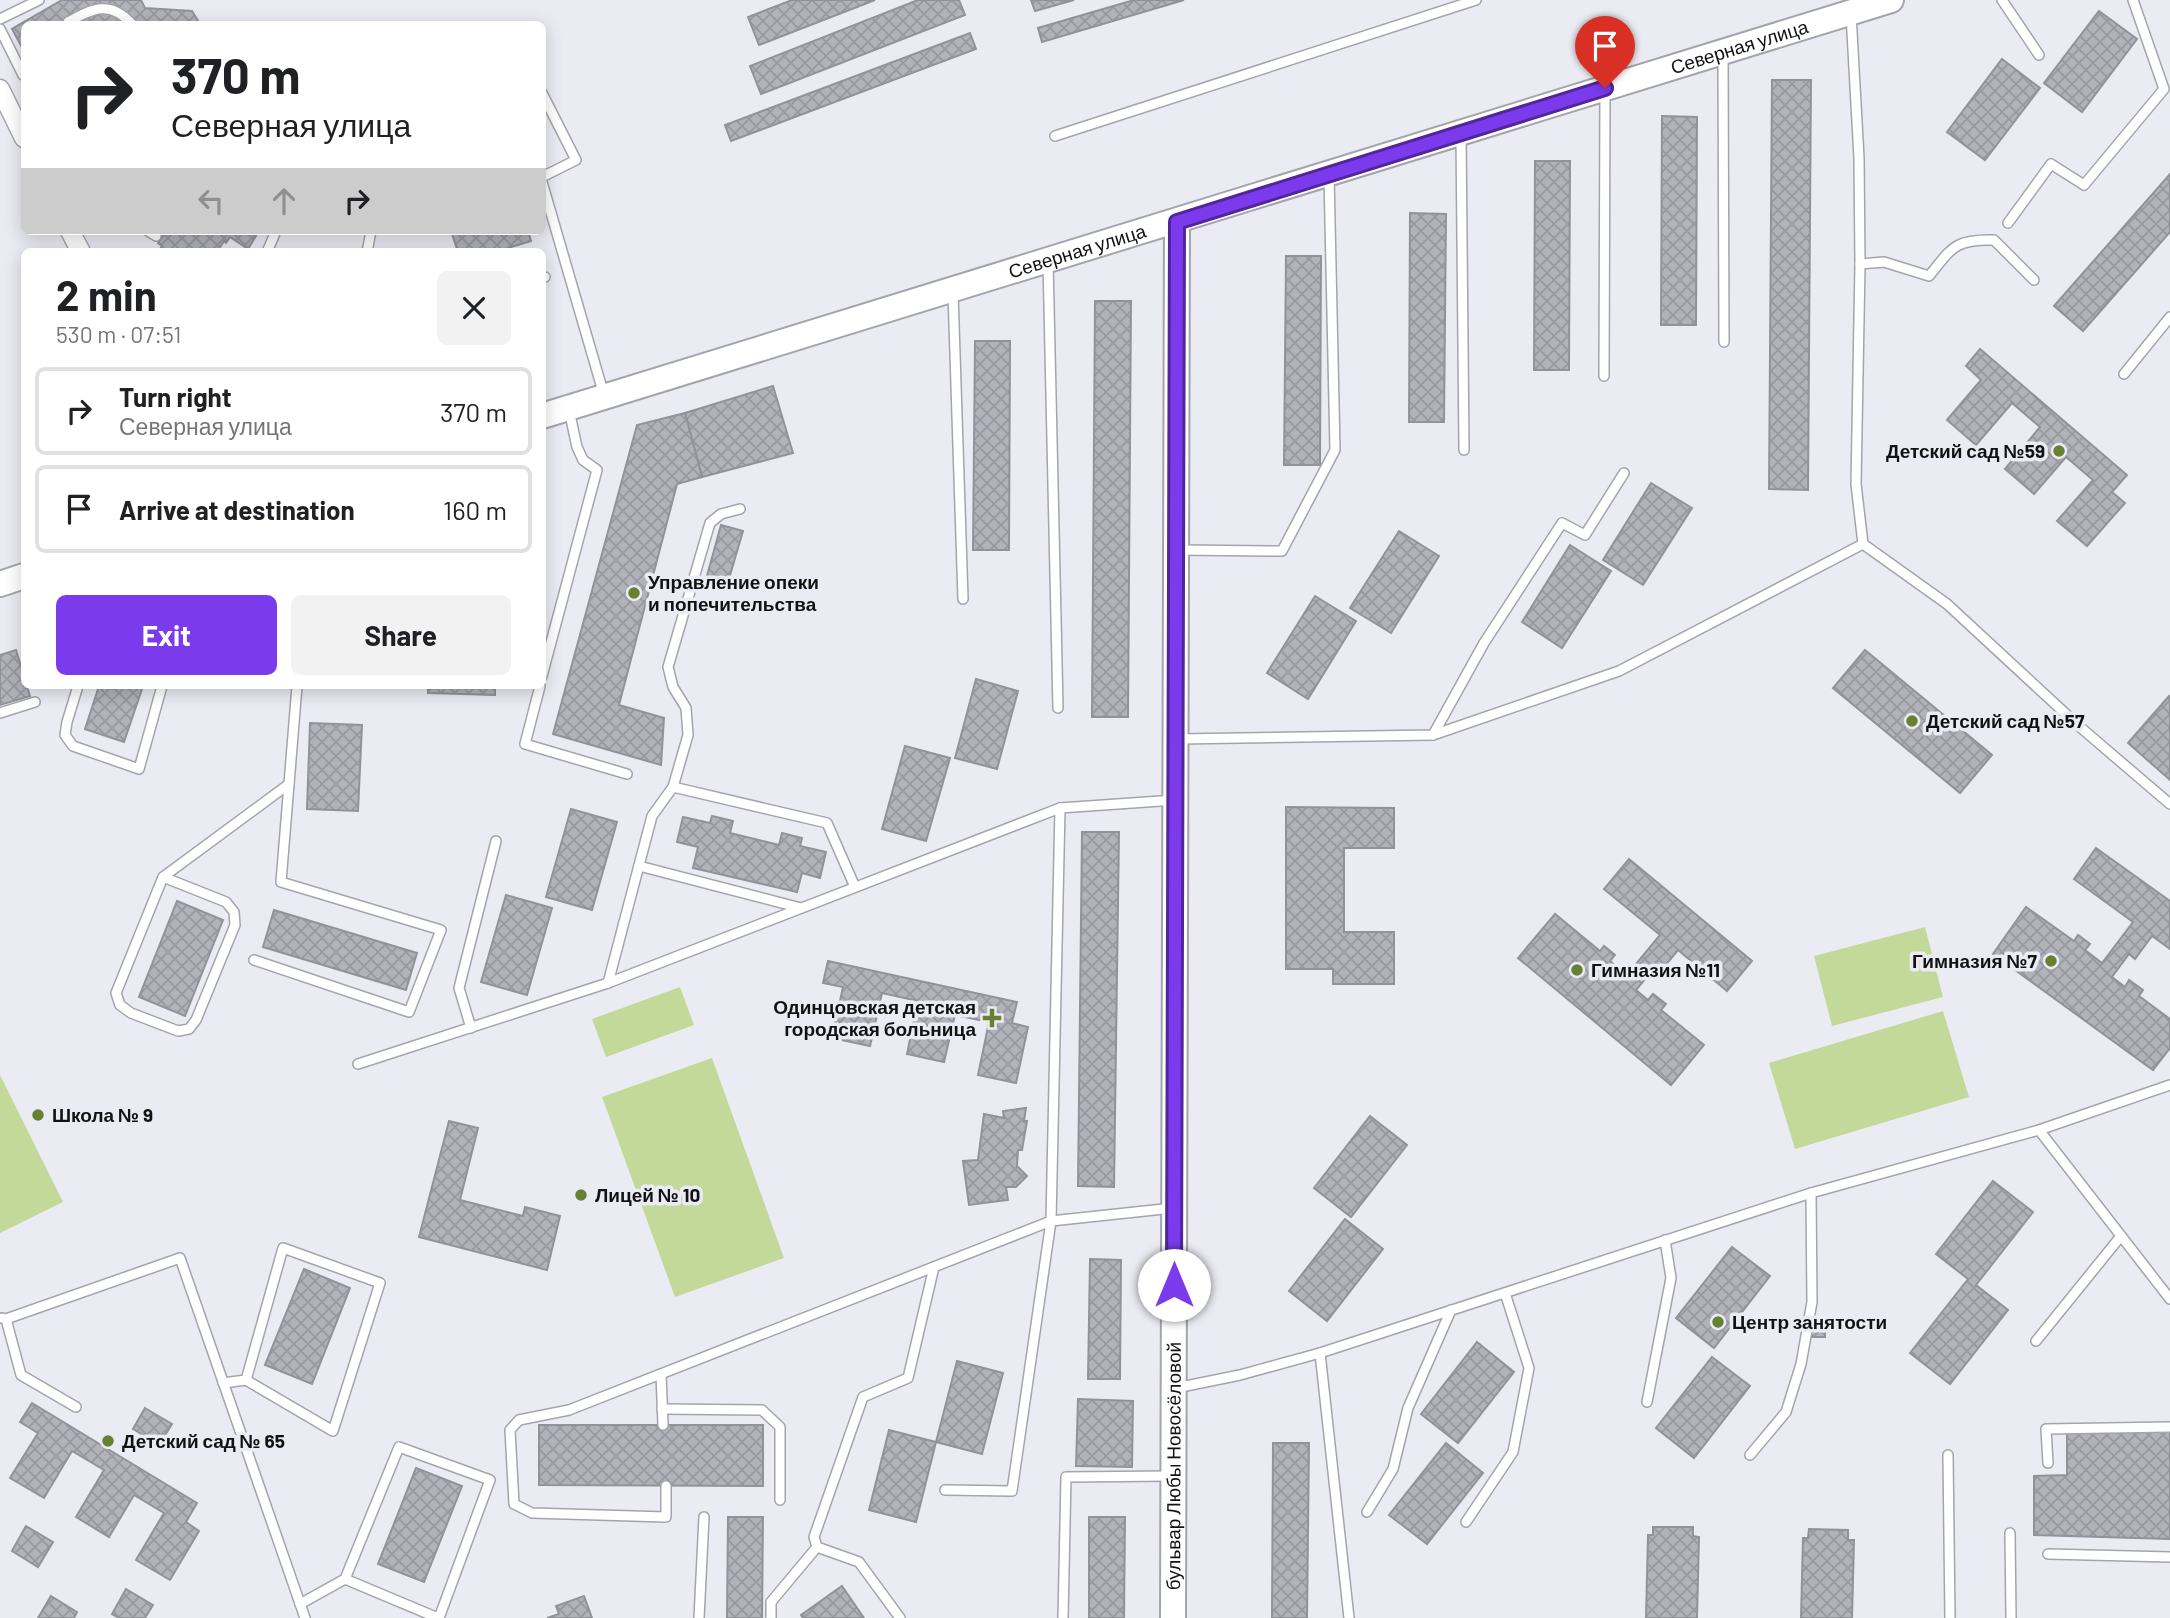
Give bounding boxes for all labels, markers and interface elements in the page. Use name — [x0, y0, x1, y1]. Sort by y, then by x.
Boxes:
street label: Северная улица — [1668, 14, 1811, 78]
pin — [1575, 16, 1635, 88]
icon: arrive — [1586, 27, 1624, 65]
text: 370 m — [171, 45, 300, 104]
icon: right — [56, 49, 147, 140]
text: Северная улица — [171, 105, 411, 143]
icon: left — [192, 182, 230, 220]
icon: ahead — [265, 182, 303, 220]
icon: right — [338, 182, 376, 220]
street label: Северная улица — [1005, 218, 1149, 283]
text: 2 min — [56, 269, 157, 319]
button: close — [437, 271, 511, 345]
text: 530 m · 07:51 — [56, 320, 181, 348]
text: Turn right — [119, 381, 232, 412]
icon: right — [60, 392, 98, 430]
text: 370 m — [440, 396, 507, 427]
text: Северная улица — [119, 412, 292, 440]
place label: Детский сад №59 — [1886, 439, 2045, 462]
marker: Детский сад №59 — [2051, 443, 2067, 459]
icon: arrive — [60, 490, 98, 528]
text: Arrive at destination — [119, 494, 355, 525]
text: 160 m — [443, 494, 507, 525]
place label: Управление опеки и попечительства — [648, 570, 819, 615]
marker: Управление опеки и попечительства — [626, 585, 642, 601]
button: Exit — [56, 595, 277, 675]
button: Share — [291, 595, 511, 675]
place label: Детский сад №57 — [1926, 709, 2085, 732]
marker: Детский сад №57 — [1904, 713, 1920, 729]
place label: Гимназия №7 — [1912, 949, 2038, 972]
marker: Гимназия №7 — [2043, 953, 2059, 969]
place label: Гимназия №11 — [1591, 958, 1720, 981]
marker: Гимназия №11 — [1569, 962, 1585, 978]
place label: Одинцовская детская городская больница — [773, 995, 976, 1040]
marker: Одинцовская детская городская больница — [982, 1008, 1002, 1028]
place label: Школа № 9 — [52, 1103, 153, 1126]
marker: Школа № 9 — [30, 1107, 46, 1123]
place label: Лицей № 10 — [595, 1183, 700, 1206]
marker: Лицей № 10 — [573, 1187, 589, 1203]
position arrow — [1137, 1248, 1211, 1322]
place label: Центр занятости — [1732, 1310, 1887, 1333]
marker: Центр занятости — [1710, 1314, 1726, 1330]
street label: бульвар Любы Новосёловой — [1161, 1342, 1185, 1590]
place label: Детский сад № 65 — [122, 1429, 285, 1452]
marker: Детский сад № 65 — [100, 1433, 116, 1449]

